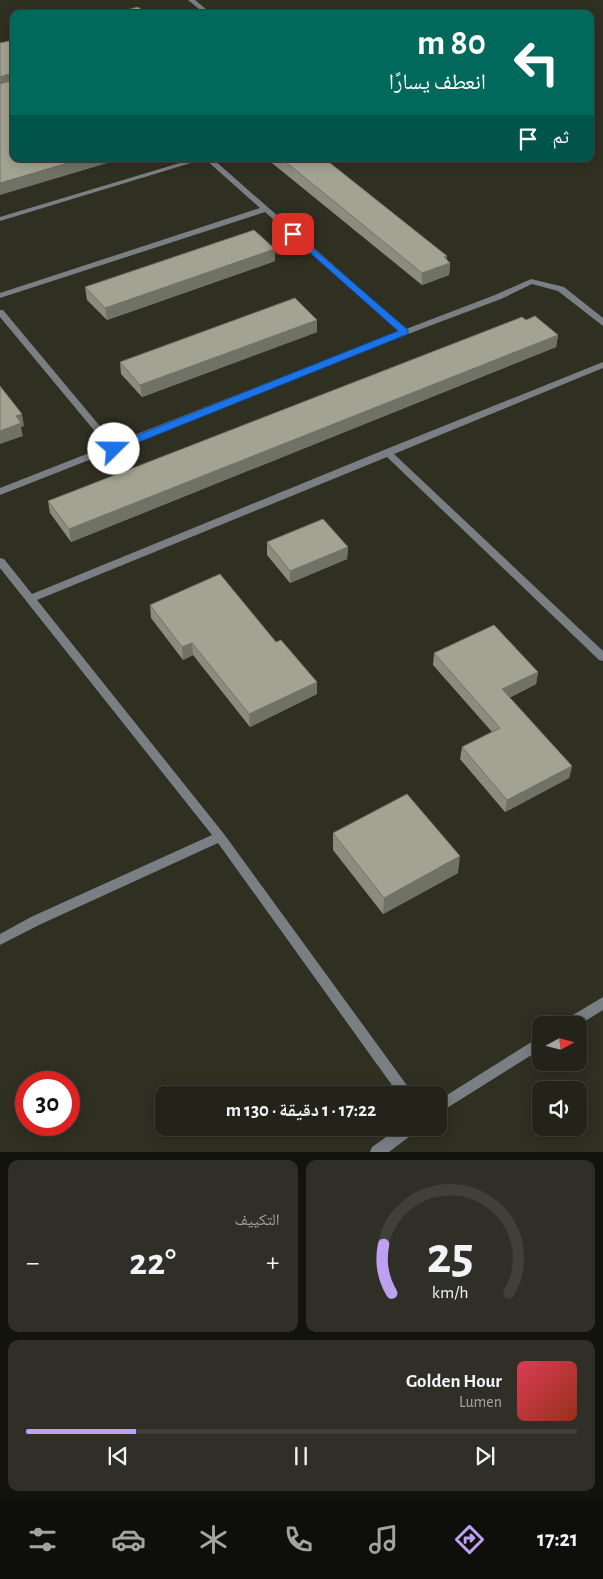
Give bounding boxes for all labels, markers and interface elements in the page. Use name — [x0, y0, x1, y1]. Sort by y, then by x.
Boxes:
text: 80 m — [417, 26, 486, 61]
icon: left — [504, 30, 569, 95]
text: انعطف يسارًا — [389, 71, 486, 93]
icon: arrive — [514, 125, 542, 153]
text: ثم — [552, 128, 569, 147]
pin — [272, 213, 314, 255]
icon: arrive — [279, 220, 307, 248]
position arrow — [87, 422, 139, 474]
north arrow — [532, 1016, 588, 1071]
map controls — [532, 1016, 587, 1136]
speed limit sign: 30 — [15, 1071, 80, 1136]
button: sound — [532, 1081, 587, 1136]
text: 17:22 · 1 دقيقة · 130 m — [226, 1101, 376, 1120]
text: التكييف — [235, 1212, 280, 1228]
text: 25 — [427, 1230, 474, 1282]
text: 22° — [129, 1244, 176, 1282]
text: − — [26, 1249, 39, 1277]
text: + — [266, 1249, 280, 1277]
text: km/h — [432, 1284, 469, 1302]
text: Golden Hour — [406, 1372, 502, 1391]
text: Lumen — [459, 1394, 502, 1410]
icon: previous — [104, 1442, 132, 1470]
icon: pause — [287, 1442, 315, 1470]
icon: next — [471, 1442, 499, 1470]
icon: filters — [25, 1522, 60, 1557]
icon: car — [111, 1522, 146, 1557]
icon: climate — [196, 1522, 231, 1557]
icon: phone — [281, 1522, 316, 1557]
icon: music — [366, 1522, 401, 1557]
icon: directions — [452, 1522, 487, 1557]
text: 17:21 — [537, 1528, 578, 1550]

